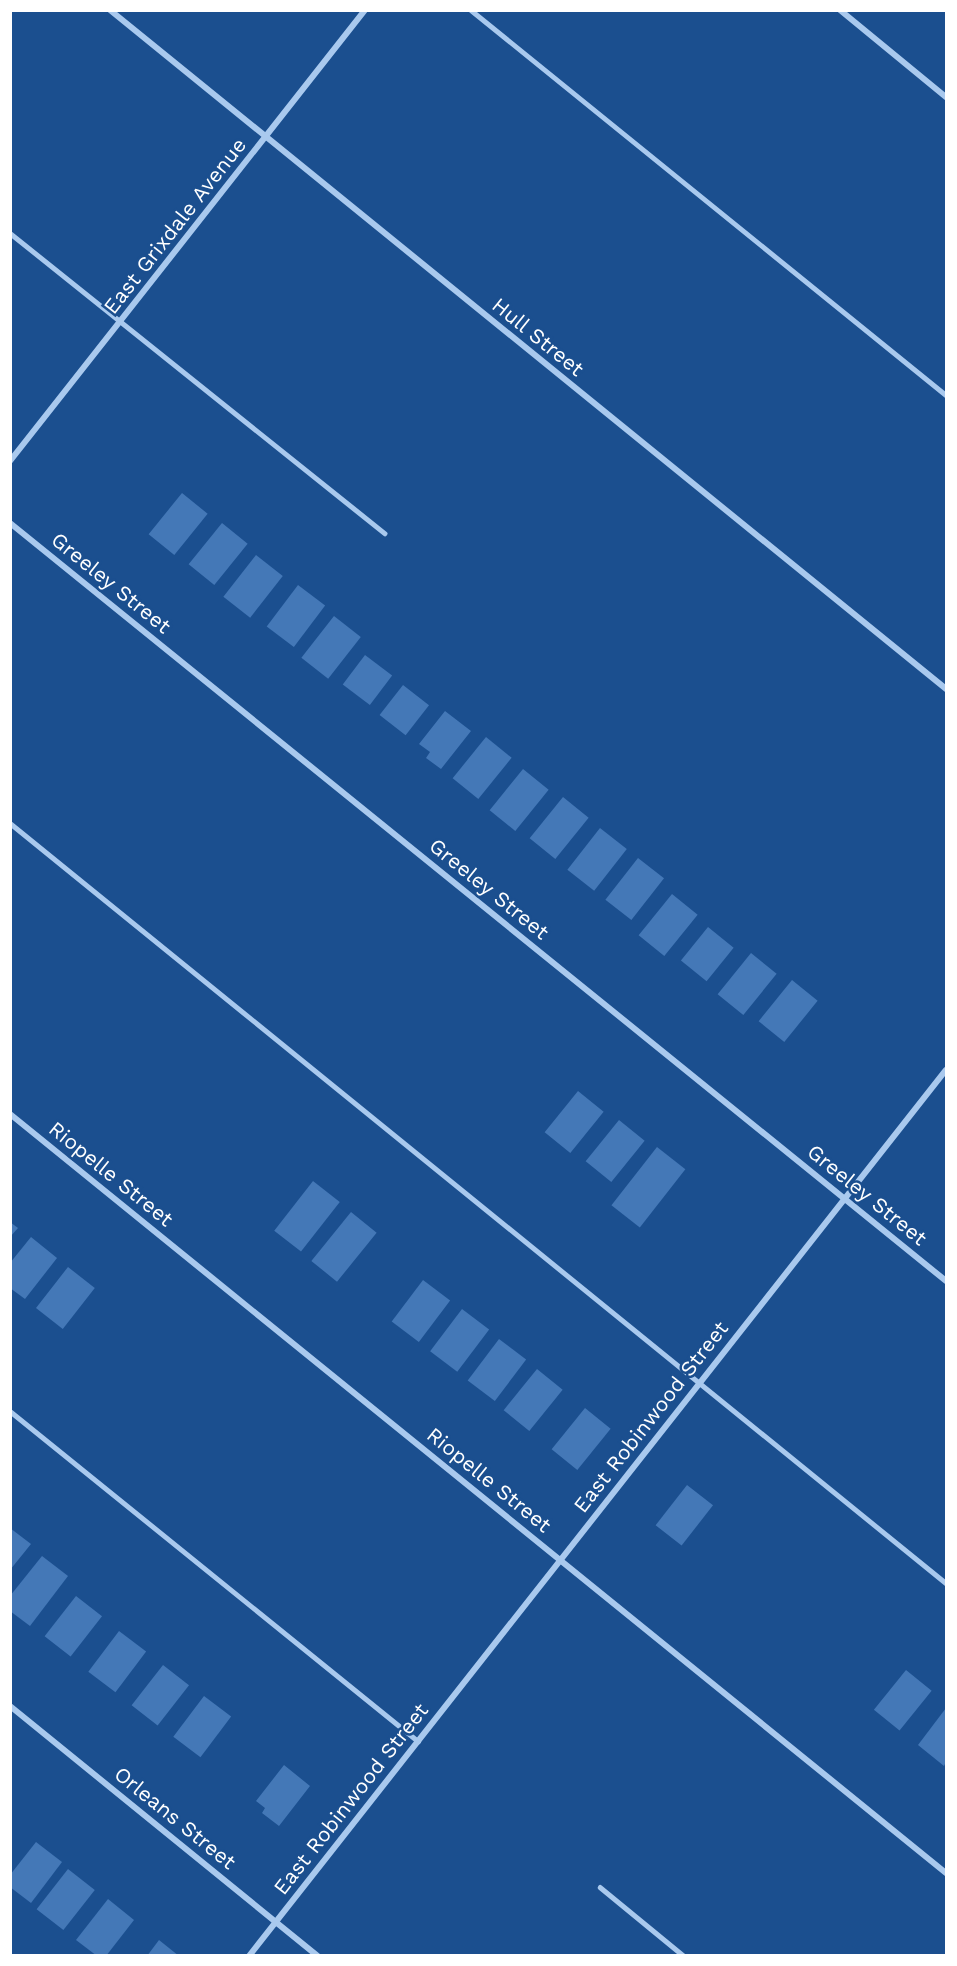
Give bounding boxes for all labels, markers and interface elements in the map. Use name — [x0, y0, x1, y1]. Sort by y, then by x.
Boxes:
street label: East Grixdale Avenue — [98, 133, 252, 319]
street label: Hull Street — [487, 292, 589, 382]
street label: Greeley Street — [46, 527, 176, 639]
street label: Greeley Street — [424, 833, 554, 945]
street label: Riopelle Street — [44, 1116, 178, 1232]
street label: Greeley Street — [802, 1139, 932, 1251]
street label: East Robinwood Street — [568, 1316, 734, 1518]
street label: Riopelle Street — [422, 1422, 556, 1538]
street label: East Robinwood Street — [268, 1698, 434, 1900]
street label: Orleans Street — [109, 1761, 241, 1875]

